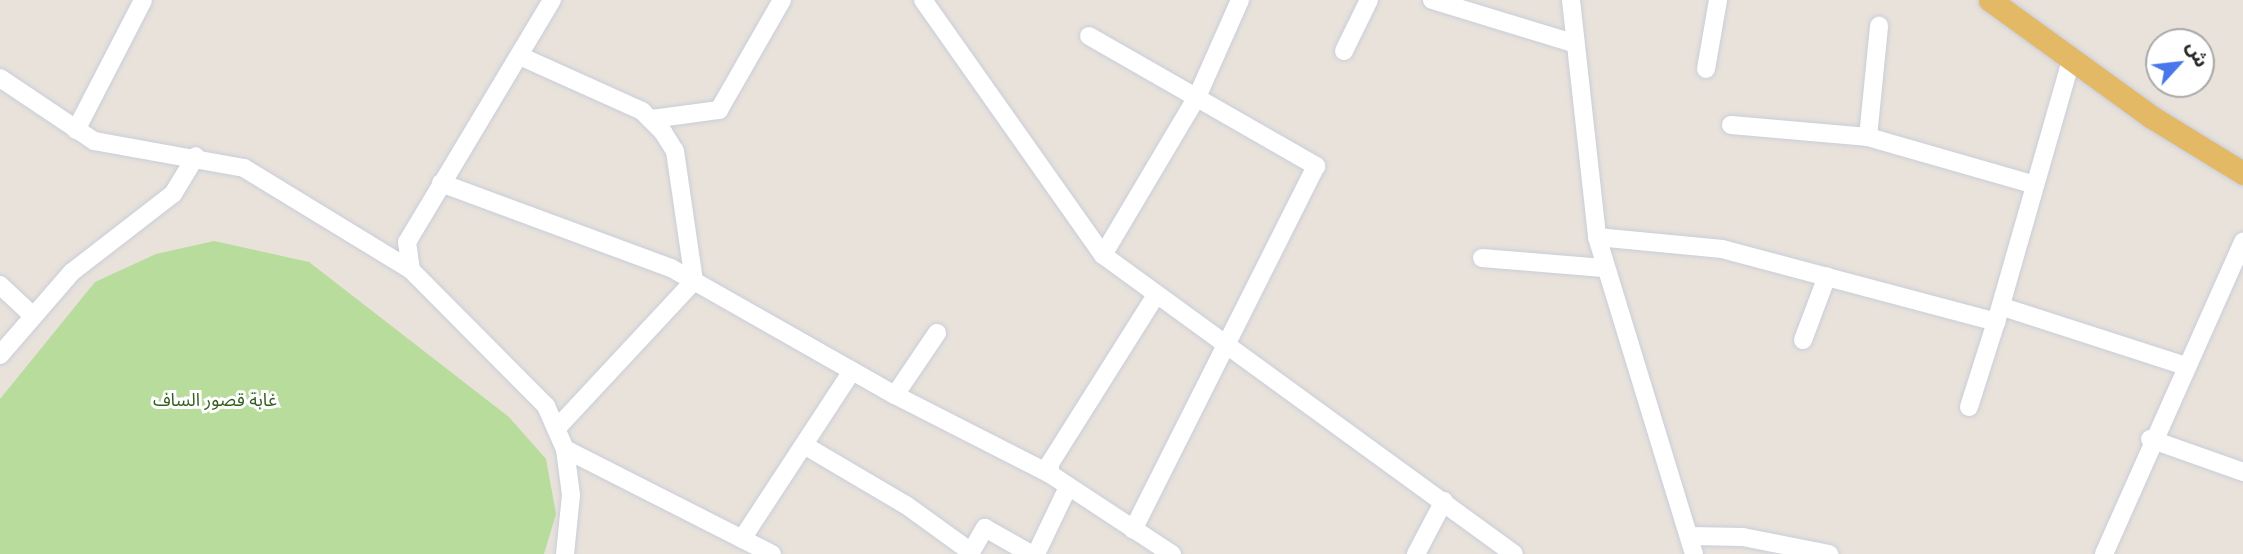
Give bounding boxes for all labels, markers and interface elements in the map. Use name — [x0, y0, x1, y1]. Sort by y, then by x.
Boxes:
north arrow — [2145, 28, 2215, 98]
text: ش — [2181, 37, 2214, 71]
park label: غابة قصور الساف — [153, 389, 277, 411]

